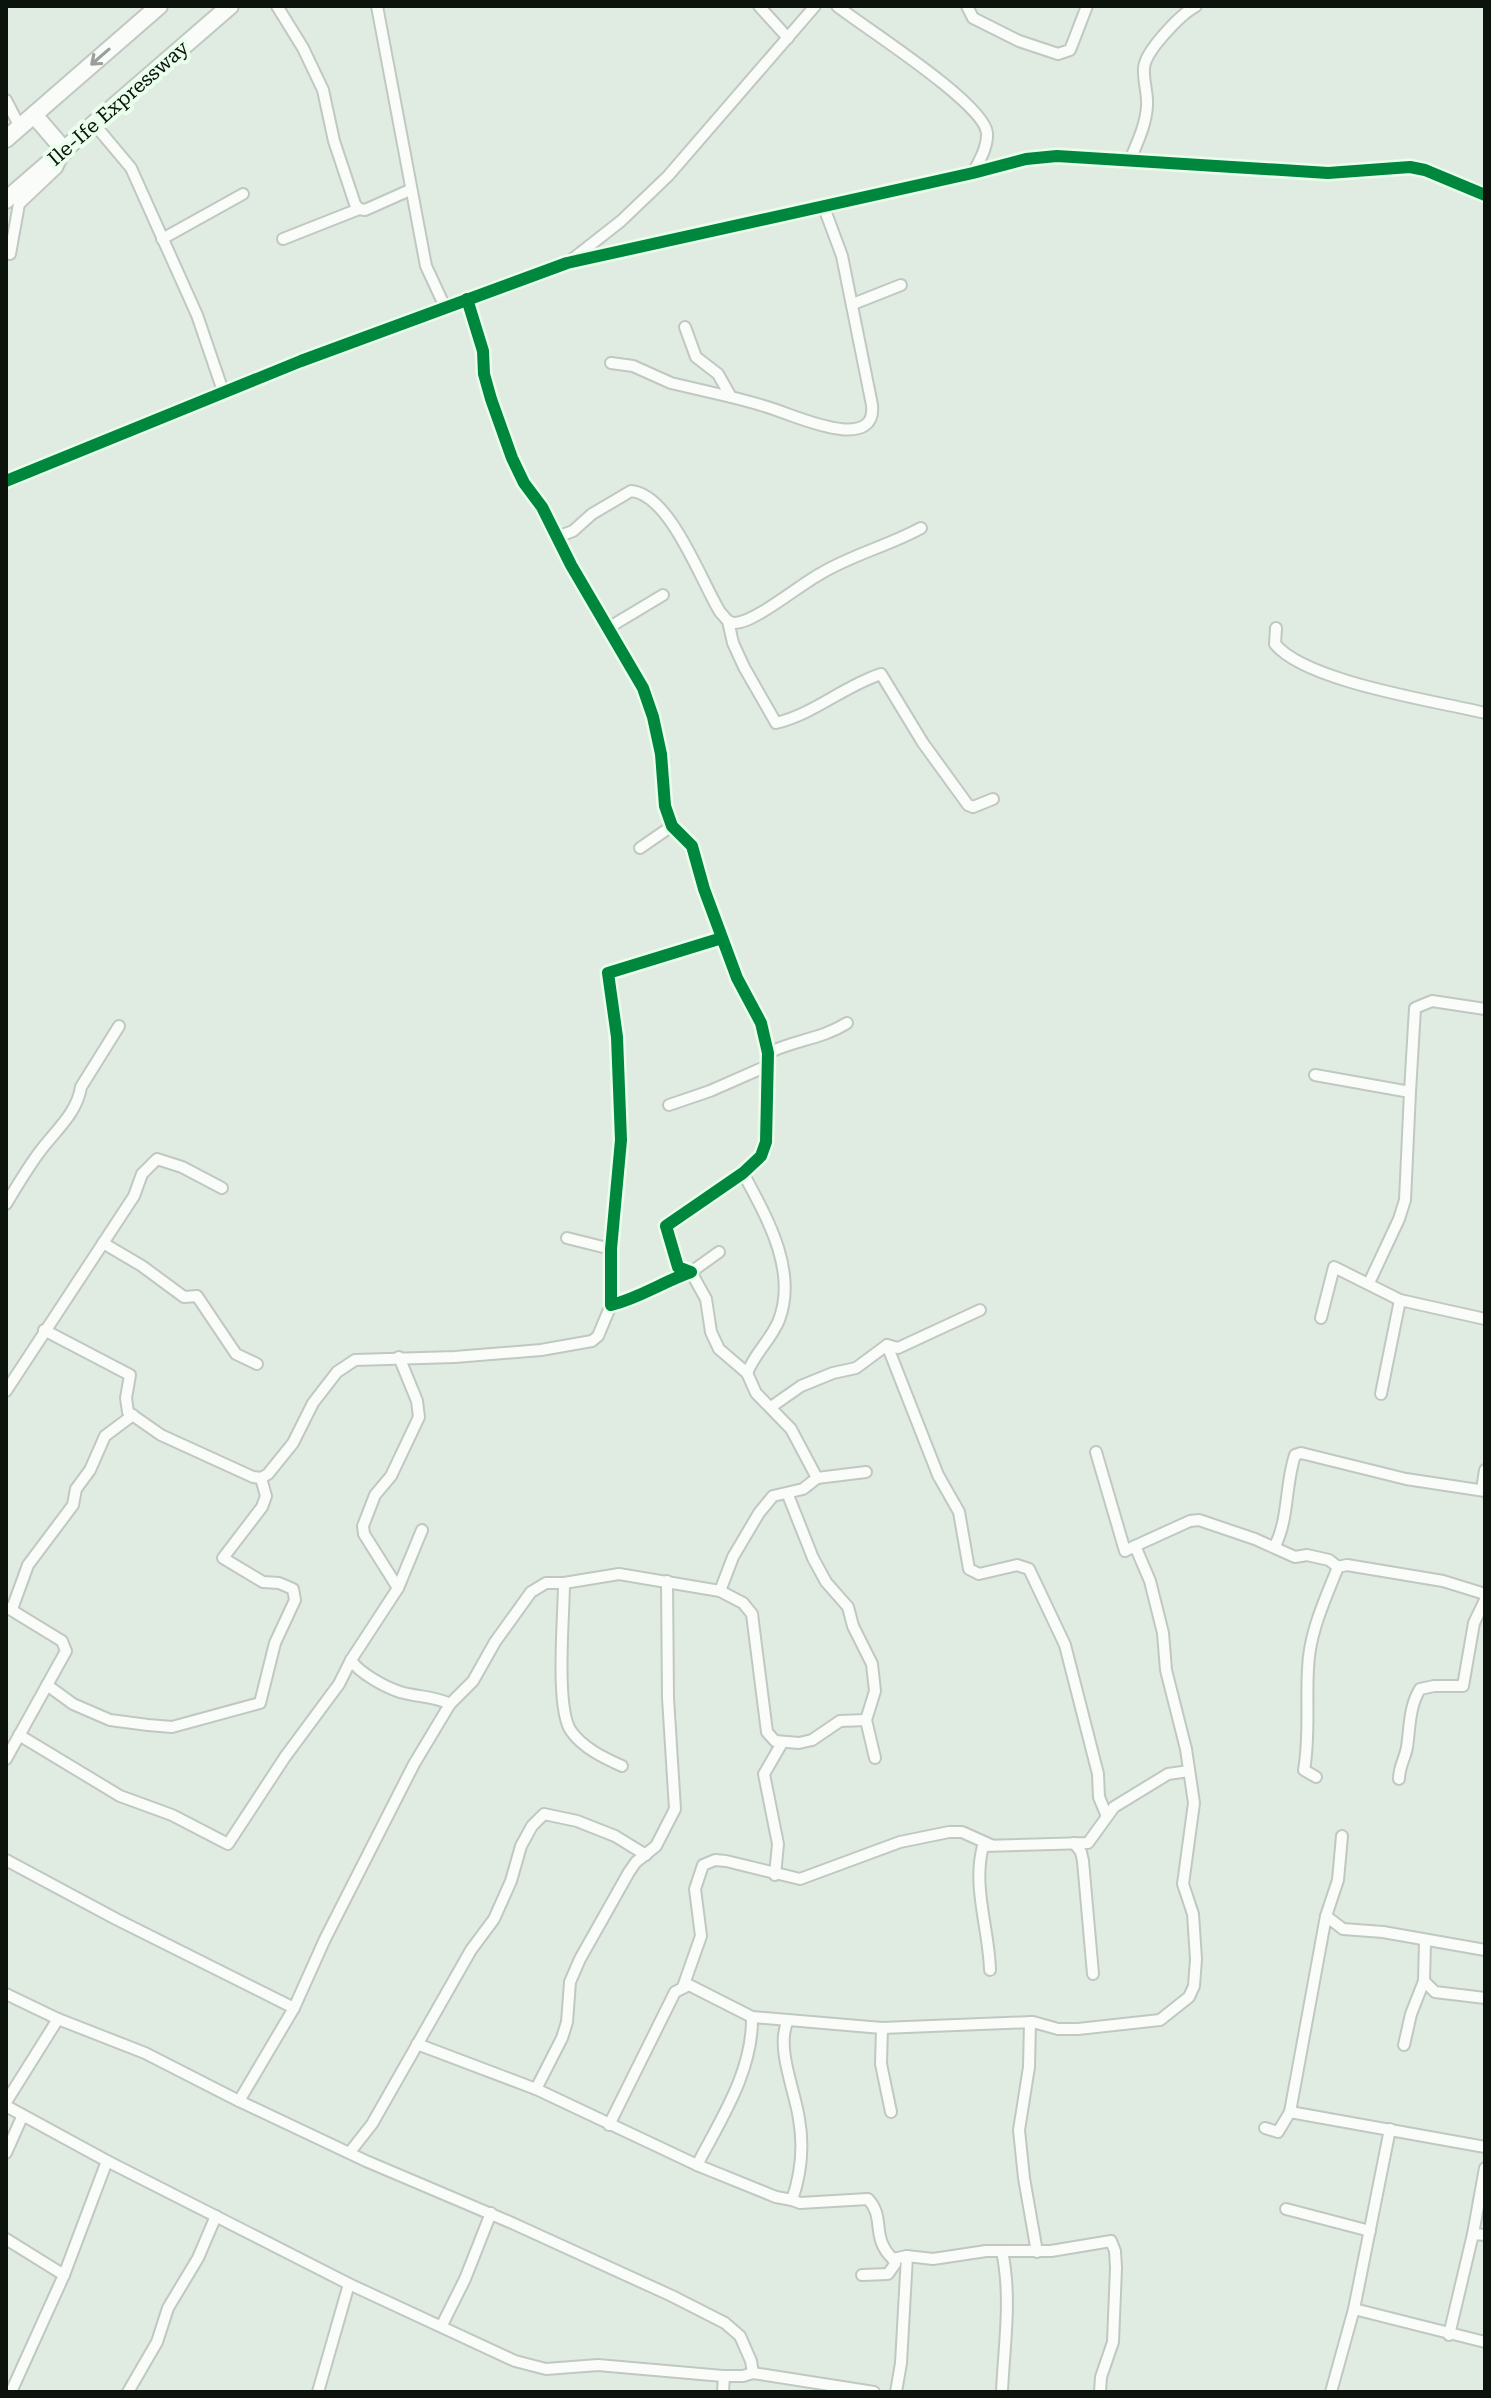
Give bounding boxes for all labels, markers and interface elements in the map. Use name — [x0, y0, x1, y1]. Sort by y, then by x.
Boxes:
street label: Ile-Ife Expressway — [43, 35, 193, 171]
one-way arrow — [90, 48, 111, 66]

